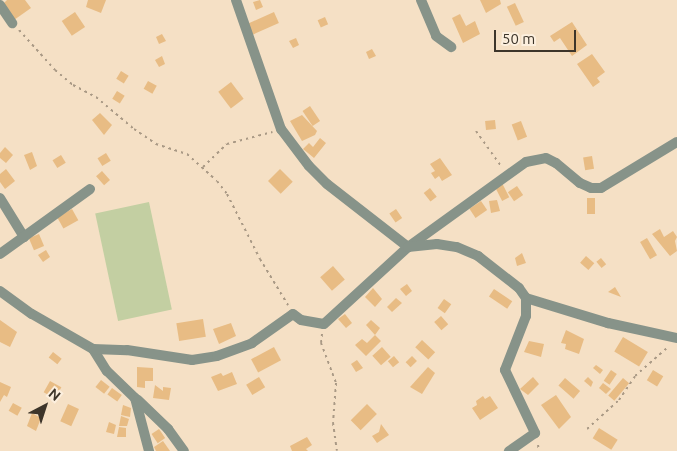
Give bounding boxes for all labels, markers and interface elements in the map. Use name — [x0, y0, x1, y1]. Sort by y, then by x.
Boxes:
scale bar — [497, 20, 580, 52]
text: 50 m — [502, 30, 535, 47]
north arrow — [20, 381, 70, 431]
text: N — [45, 385, 64, 404]

